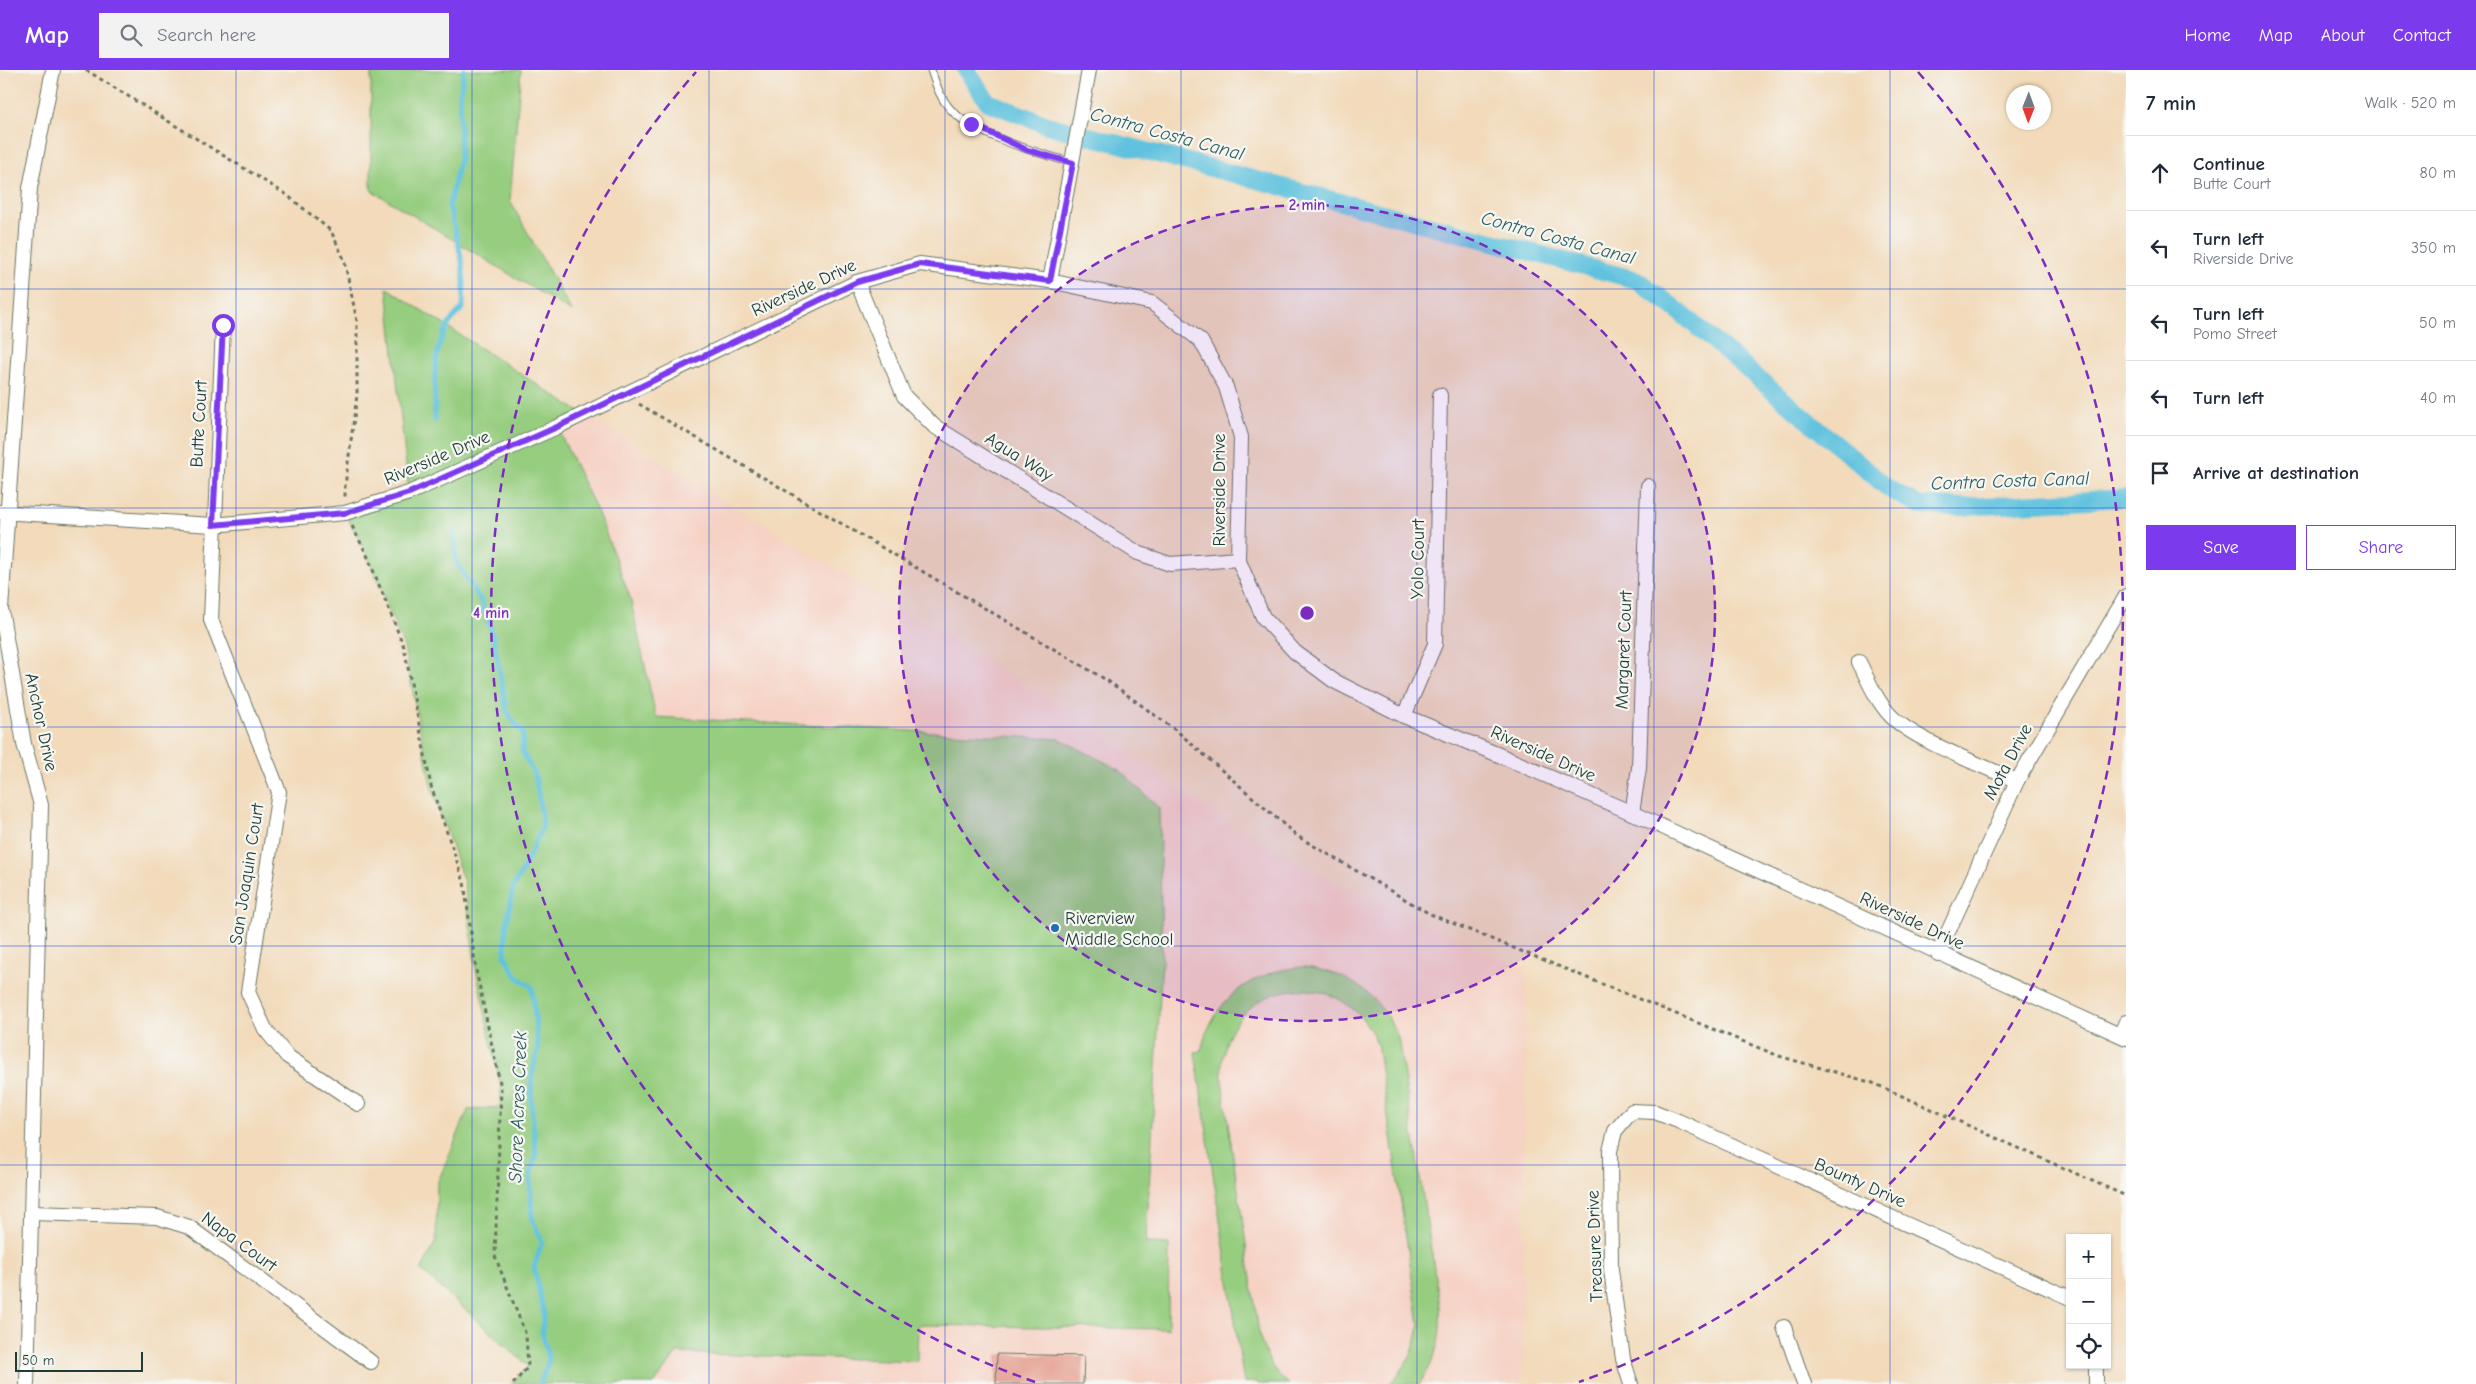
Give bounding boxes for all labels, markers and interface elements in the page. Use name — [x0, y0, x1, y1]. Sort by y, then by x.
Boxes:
search box — [99, 13, 449, 58]
text: Map — [25, 21, 69, 49]
icon: search — [117, 21, 145, 49]
text: Search here — [157, 24, 256, 46]
text: Home — [2184, 25, 2231, 46]
text: Map — [2259, 25, 2293, 46]
text: About — [2321, 25, 2365, 46]
text: Contact — [2393, 25, 2451, 46]
north arrow — [2006, 85, 2051, 130]
text: 7 min — [2146, 91, 2196, 115]
text: Walk · 520 m — [2365, 94, 2456, 112]
water label: Contra Costa Canal — [1088, 103, 1247, 165]
route end — [960, 113, 983, 136]
text: Continue — [2193, 153, 2265, 175]
icon: ahead — [2146, 159, 2174, 187]
text: 80 m — [2419, 164, 2456, 182]
text: Butte Court — [2193, 175, 2271, 193]
text: 2 min — [1289, 196, 1325, 214]
water label: Contra Costa Canal — [1479, 207, 1638, 269]
text: Turn left — [2193, 228, 2264, 250]
icon: left — [2146, 234, 2174, 262]
text: 350 m — [2411, 239, 2456, 257]
text: Riverside Drive — [2193, 250, 2293, 268]
street label: Riverside Drive — [748, 255, 860, 321]
text: Turn left — [2193, 303, 2264, 325]
icon: left — [2146, 309, 2174, 337]
route start — [212, 314, 235, 337]
text: 50 m — [2419, 314, 2456, 332]
text: Pomo Street — [2193, 325, 2277, 343]
street label: Butte Court — [186, 379, 212, 468]
icon: left — [2146, 384, 2174, 412]
text: Turn left — [2193, 387, 2264, 409]
text: 40 m — [2420, 389, 2456, 407]
street label: Riverside Drive — [381, 426, 493, 490]
street label: Agua Way — [981, 428, 1058, 487]
street label: Riverside Drive — [1209, 433, 1230, 547]
icon: arrive — [2146, 459, 2174, 487]
text: Arrive at destination — [2193, 462, 2359, 484]
water label: Contra Costa Canal — [1930, 467, 2090, 495]
street label: Yolo Court — [1407, 518, 1429, 600]
button: Save — [2146, 525, 2296, 570]
button: Share — [2306, 525, 2456, 570]
street label: Margaret Court — [1611, 589, 1637, 710]
text: 4 min — [473, 604, 509, 622]
centre of rings — [1298, 604, 1316, 622]
street label: Anchor Drive — [20, 671, 62, 773]
street label: Mota Drive — [1979, 720, 2037, 804]
street label: Riverside Drive — [1487, 721, 1599, 787]
street label: San Joaquin Court — [225, 801, 269, 946]
street label: Riverside Drive — [1856, 888, 1968, 954]
place label: Riverview Middle School — [1065, 908, 1173, 950]
marker: Riverview Middle School — [1049, 922, 1061, 934]
water label: Shore Acres Creek — [504, 1030, 532, 1183]
street label: Bounty Drive — [1811, 1154, 1909, 1212]
street label: Treasure Drive — [1583, 1190, 1607, 1302]
street label: Napa Court — [197, 1208, 281, 1277]
map controls — [2066, 1234, 2111, 1369]
button: + — [2066, 1234, 2111, 1279]
button: − — [2066, 1279, 2111, 1324]
button: locate — [2066, 1324, 2111, 1369]
scale bar — [15, 1349, 142, 1372]
text: 50 m — [22, 1352, 54, 1369]

